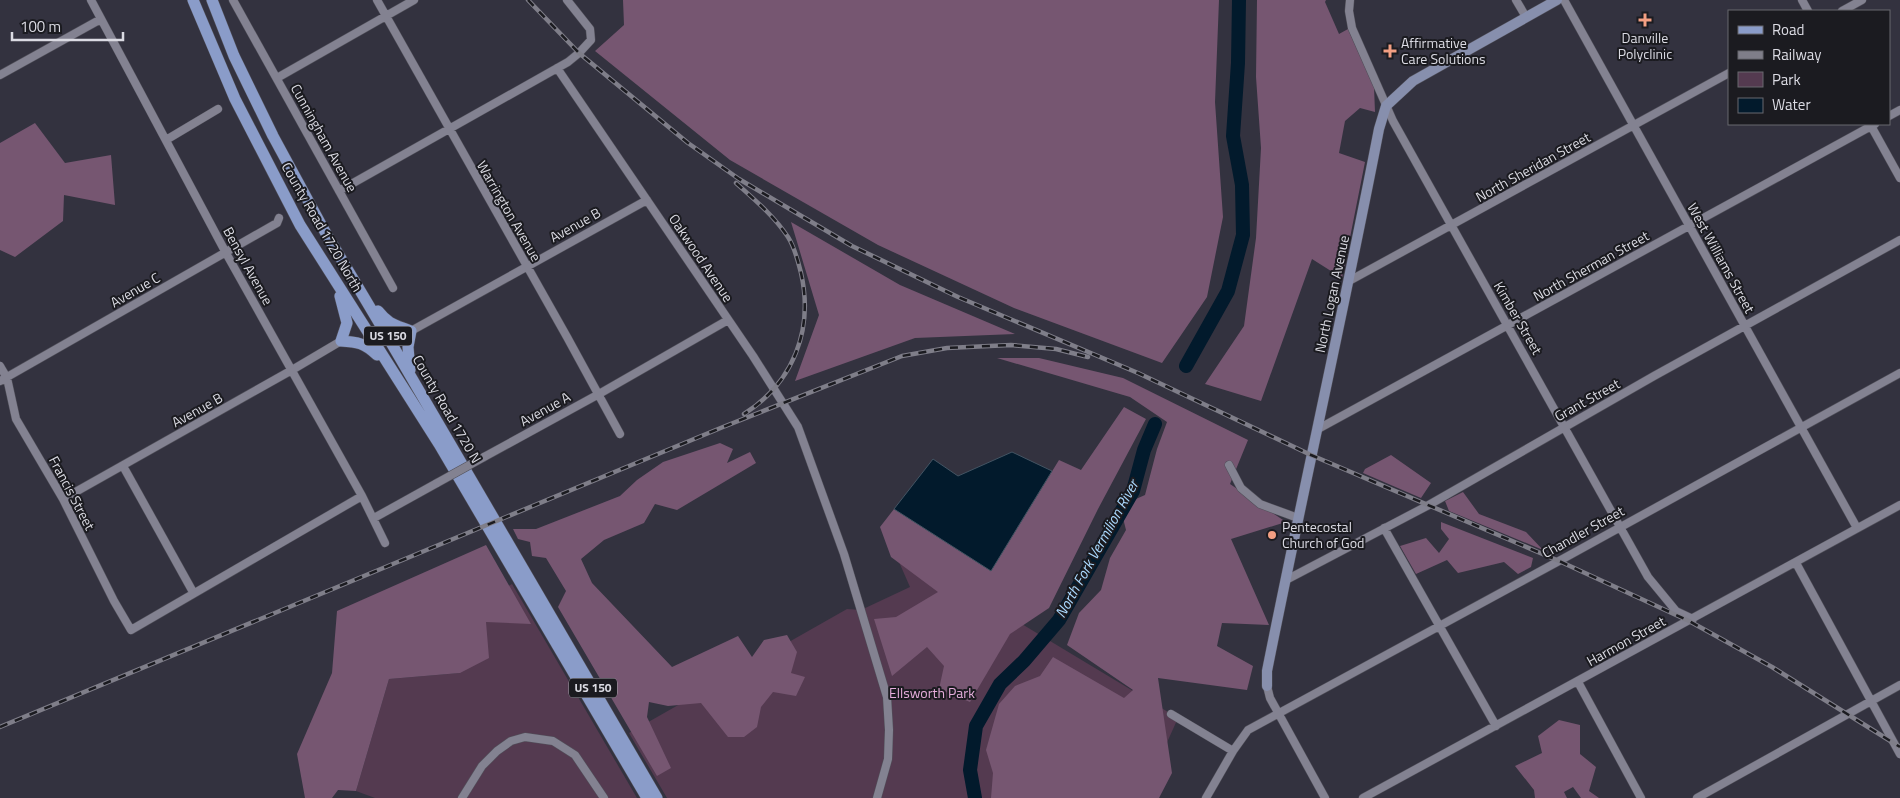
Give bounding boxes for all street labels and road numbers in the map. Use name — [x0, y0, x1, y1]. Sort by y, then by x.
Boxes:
street label: Cunningham Avenue — [286, 80, 363, 196]
street label: North Sheridan Street — [1472, 126, 1594, 207]
street label: Warrington Avenue — [472, 156, 547, 265]
street label: County Road 1720 North — [277, 158, 368, 295]
street label: West Williams Street — [1682, 199, 1761, 317]
street label: Avenue B — [545, 202, 604, 247]
street label: Oakwood Avenue — [664, 209, 739, 306]
street label: Bensyl Avenue — [218, 223, 279, 309]
street label: North Sherman Street — [1529, 225, 1653, 306]
street label: North Logan Avenue — [1309, 233, 1354, 355]
street label: Avenue C — [106, 267, 164, 312]
street label: Kimber Street — [1489, 277, 1548, 358]
road number: US 150 — [364, 326, 412, 346]
street label: County Road 1720 N — [408, 351, 487, 467]
street label: Grant Street — [1550, 373, 1623, 426]
street label: Avenue A — [516, 386, 575, 431]
street label: Avenue B — [167, 387, 226, 432]
street label: Francis Street — [44, 452, 101, 534]
street label: Chandler Street — [1538, 500, 1628, 563]
street label: Harmon Street — [1583, 610, 1669, 671]
road number: US 150 — [569, 678, 617, 698]

